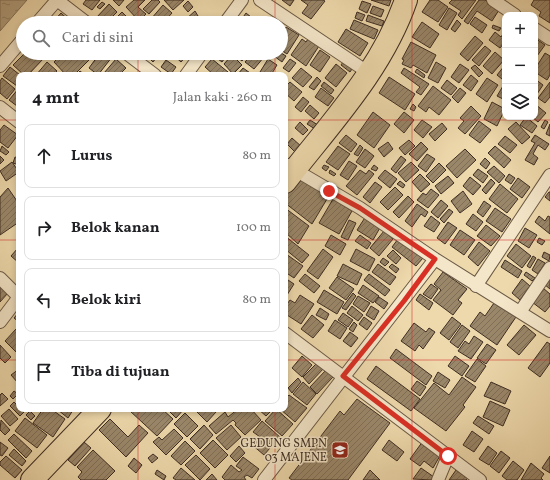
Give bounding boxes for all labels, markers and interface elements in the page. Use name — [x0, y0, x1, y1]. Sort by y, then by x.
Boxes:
map controls — [502, 12, 538, 120]
button: + — [502, 12, 538, 48]
search box — [16, 16, 288, 60]
icon: search — [30, 27, 52, 49]
text: Cari di sini — [62, 28, 133, 49]
button: − — [502, 48, 538, 84]
button: layers — [502, 84, 538, 120]
text: 4 mnt — [32, 87, 80, 110]
text: Jalan kaki · 260 m — [173, 89, 272, 107]
icon: ahead — [33, 145, 55, 167]
text: Lurus — [71, 146, 112, 167]
text: 80 m — [242, 147, 271, 165]
route end — [320, 182, 338, 200]
icon: right — [33, 217, 55, 239]
text: Belok kanan — [71, 218, 160, 239]
text: 100 m — [236, 219, 271, 237]
icon: left — [33, 289, 55, 311]
text: Belok kiri — [71, 290, 141, 311]
text: 80 m — [242, 291, 271, 309]
icon: arrive — [33, 361, 55, 383]
text: Tiba di tujuan — [71, 362, 170, 383]
place label: GEDUNG SMPN 03 MAJENE — [240, 436, 327, 466]
school or university icon: GEDUNG SMPN 03 MAJENE — [330, 440, 350, 460]
route start — [439, 447, 457, 465]

